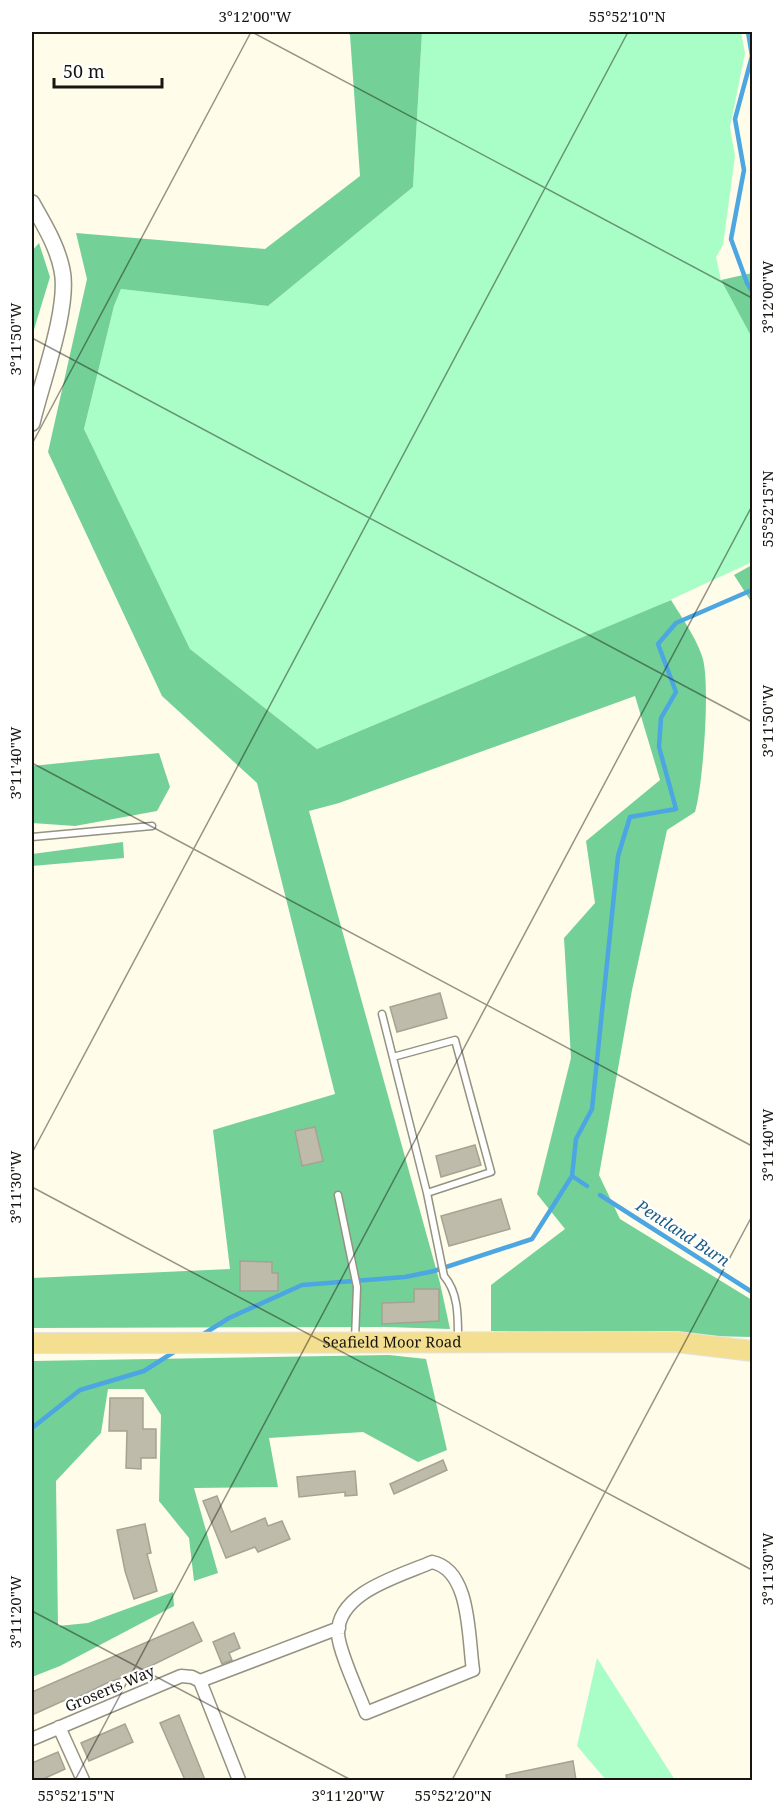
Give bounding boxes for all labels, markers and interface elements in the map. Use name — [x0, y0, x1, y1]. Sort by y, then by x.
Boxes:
text: 3°12'00"W — [218, 6, 292, 26]
text: 55°52'10"N — [588, 6, 666, 26]
scale bar — [54, 51, 162, 89]
text: 50 m — [63, 59, 105, 83]
text: 3°12'00"W — [757, 260, 777, 334]
text: 3°11'50"W — [5, 302, 25, 376]
text: 55°52'15"N — [757, 470, 777, 548]
text: 3°11'50"W — [757, 684, 777, 758]
text: 3°11'40"W — [5, 726, 25, 800]
text: 3°11'40"W — [757, 1108, 777, 1182]
text: 3°11'30"W — [5, 1150, 25, 1224]
water label: Pentland Burn — [631, 1194, 734, 1272]
street label: Seafield Moor Road — [322, 1331, 461, 1352]
text: 3°11'30"W — [757, 1532, 777, 1606]
text: 3°11'20"W — [5, 1575, 25, 1649]
street label: Groserts Way — [62, 1660, 158, 1716]
text: 55°52'15"N — [37, 1785, 115, 1805]
text: 3°11'20"W — [311, 1785, 385, 1805]
text: 55°52'20"N — [414, 1785, 492, 1805]

